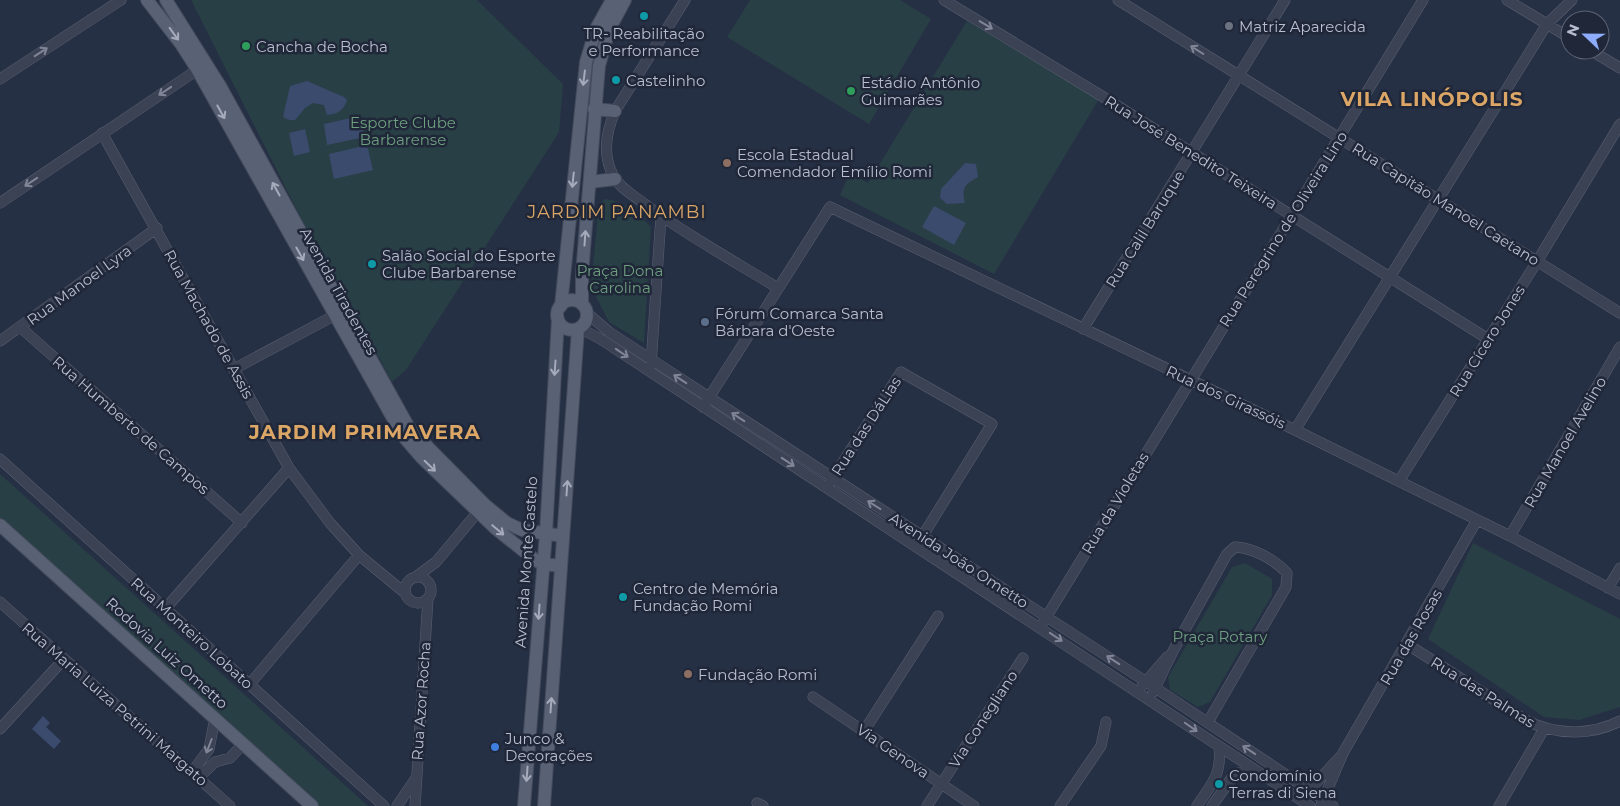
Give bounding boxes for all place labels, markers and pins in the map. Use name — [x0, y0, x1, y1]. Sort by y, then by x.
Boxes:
marker: TR- Reabilitação e Performance — [638, 10, 650, 22]
place label: Matriz Aparecida — [1239, 17, 1366, 36]
marker: Matriz Aparecida — [1223, 20, 1235, 32]
place label: TR- Reabilitação e Performance — [583, 24, 705, 60]
place label: Cancha de Bocha — [256, 37, 388, 56]
marker: Cancha de Bocha — [240, 40, 252, 52]
place label: Castelinho — [626, 71, 705, 90]
place label: Estádio Antônio Guimarães — [861, 73, 980, 109]
marker: Castelinho — [610, 74, 622, 86]
marker: Estádio Antônio Guimarães — [845, 85, 857, 97]
place label: Escola Estadual Comendador Emílio Romi — [737, 145, 932, 181]
marker: Escola Estadual Comendador Emílio Romi — [721, 157, 733, 169]
place label: Salão Social do Esporte Clube Barbarense — [382, 246, 556, 282]
marker: Salão Social do Esporte Clube Barbarense — [366, 258, 378, 270]
place label: Fórum Comarca Santa Bárbara d'Oeste — [715, 304, 884, 340]
marker: Fórum Comarca Santa Bárbara d'Oeste — [699, 316, 711, 328]
place label: Centro de Memória Fundação Romi — [633, 579, 778, 615]
marker: Centro de Memória Fundação Romi — [617, 591, 629, 603]
place label: Fundação Romi — [698, 665, 817, 684]
marker: Fundação Romi — [682, 668, 694, 680]
place label: Junco & Decorações — [504, 729, 593, 765]
marker: Junco & Decorações — [489, 741, 501, 753]
place label: Condomínio Terras di Siena — [1229, 766, 1337, 802]
marker: Condomínio Terras di Siena — [1213, 778, 1225, 790]

